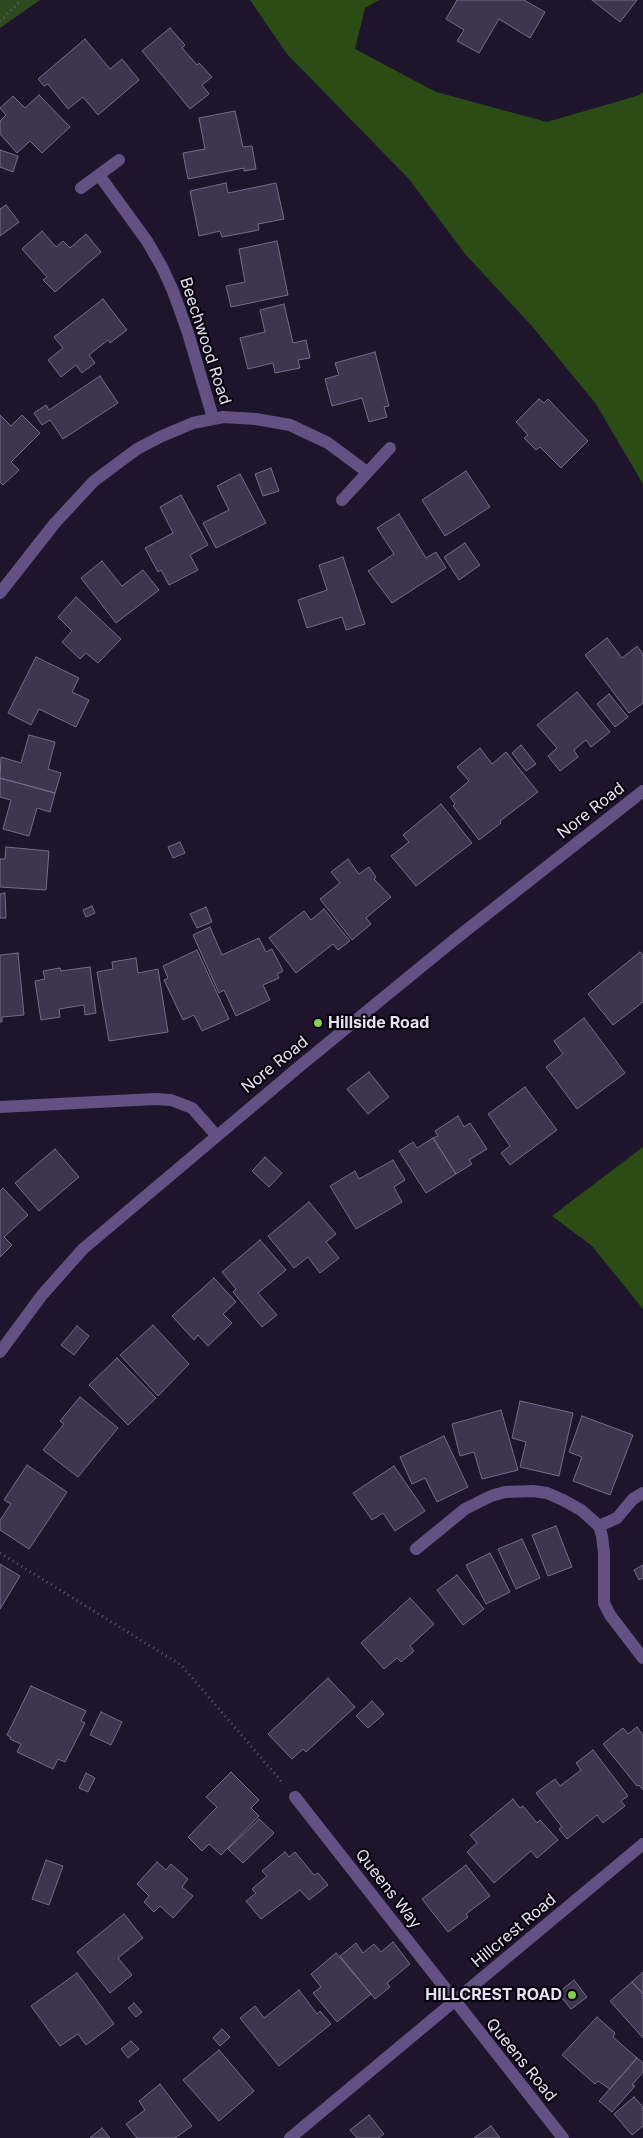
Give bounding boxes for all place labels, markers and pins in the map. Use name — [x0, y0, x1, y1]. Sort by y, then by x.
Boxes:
place label: Hillside Road — [328, 1013, 429, 1033]
marker: Hillside Road — [312, 1017, 324, 1029]
place label: HILLCREST ROAD — [425, 1985, 562, 2005]
marker: HILLCREST ROAD — [566, 1989, 578, 2001]

